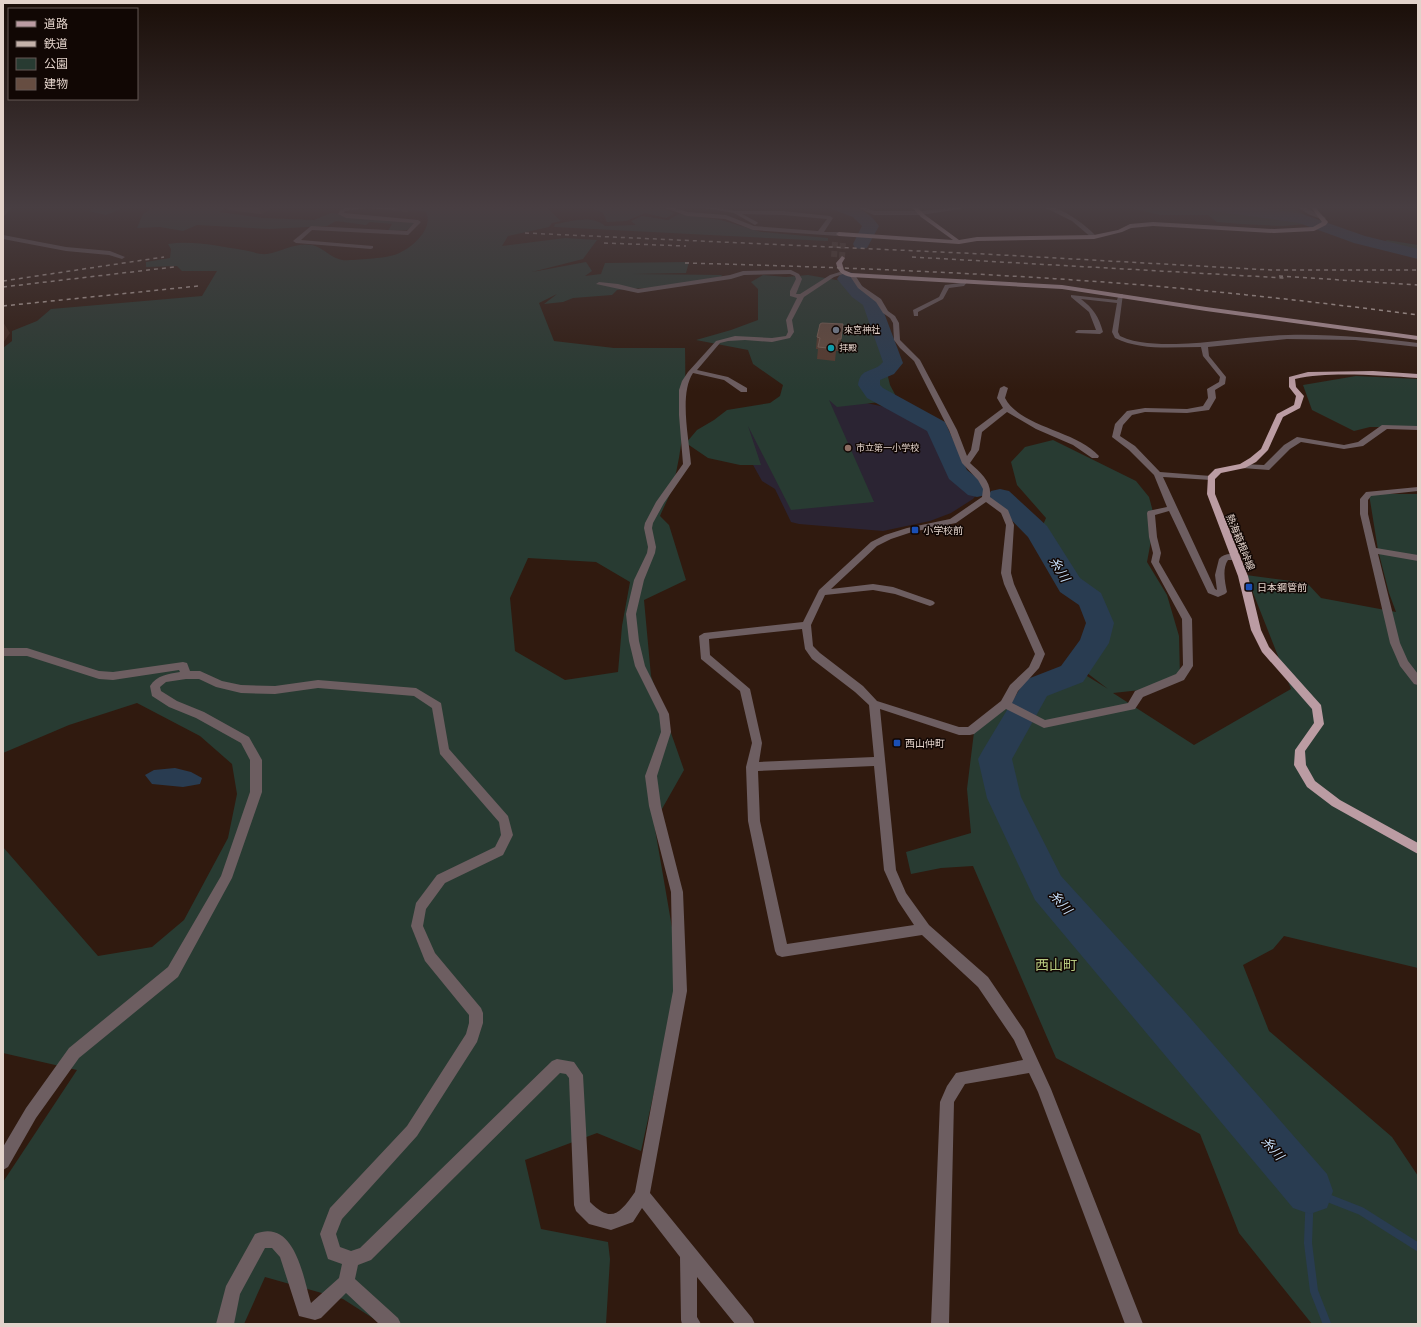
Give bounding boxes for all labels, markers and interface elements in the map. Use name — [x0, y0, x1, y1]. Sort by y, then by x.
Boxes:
legend — [8, 8, 138, 100]
text: 道路 — [44, 17, 68, 31]
text: 鉄道 — [44, 37, 68, 51]
text: 公園 — [44, 57, 68, 71]
text: 建物 — [44, 77, 68, 91]
place label: 來宮神社 — [844, 324, 880, 335]
marker: 來宮神社 — [831, 325, 841, 335]
place label: 拝殿 — [839, 342, 857, 353]
marker: 拝殿 — [826, 343, 836, 353]
place label: 市立第一小学校 — [856, 442, 919, 453]
marker: 市立第一小学校 — [843, 443, 853, 453]
street label: 熱海箱根峠線 — [1223, 512, 1258, 572]
place label: 小学校前 — [923, 524, 963, 537]
marker: 小学校前 — [910, 525, 920, 535]
water label: 糸川 — [1046, 554, 1074, 586]
place label: 日本鋼管前 — [1257, 581, 1307, 594]
marker: 日本鋼管前 — [1244, 582, 1254, 592]
place label: 西山仲町 — [905, 737, 945, 750]
marker: 西山仲町 — [892, 738, 902, 748]
water label: 糸川 — [1046, 888, 1076, 919]
district label: 西山町 — [1035, 957, 1077, 974]
water label: 糸川 — [1258, 1134, 1288, 1165]

